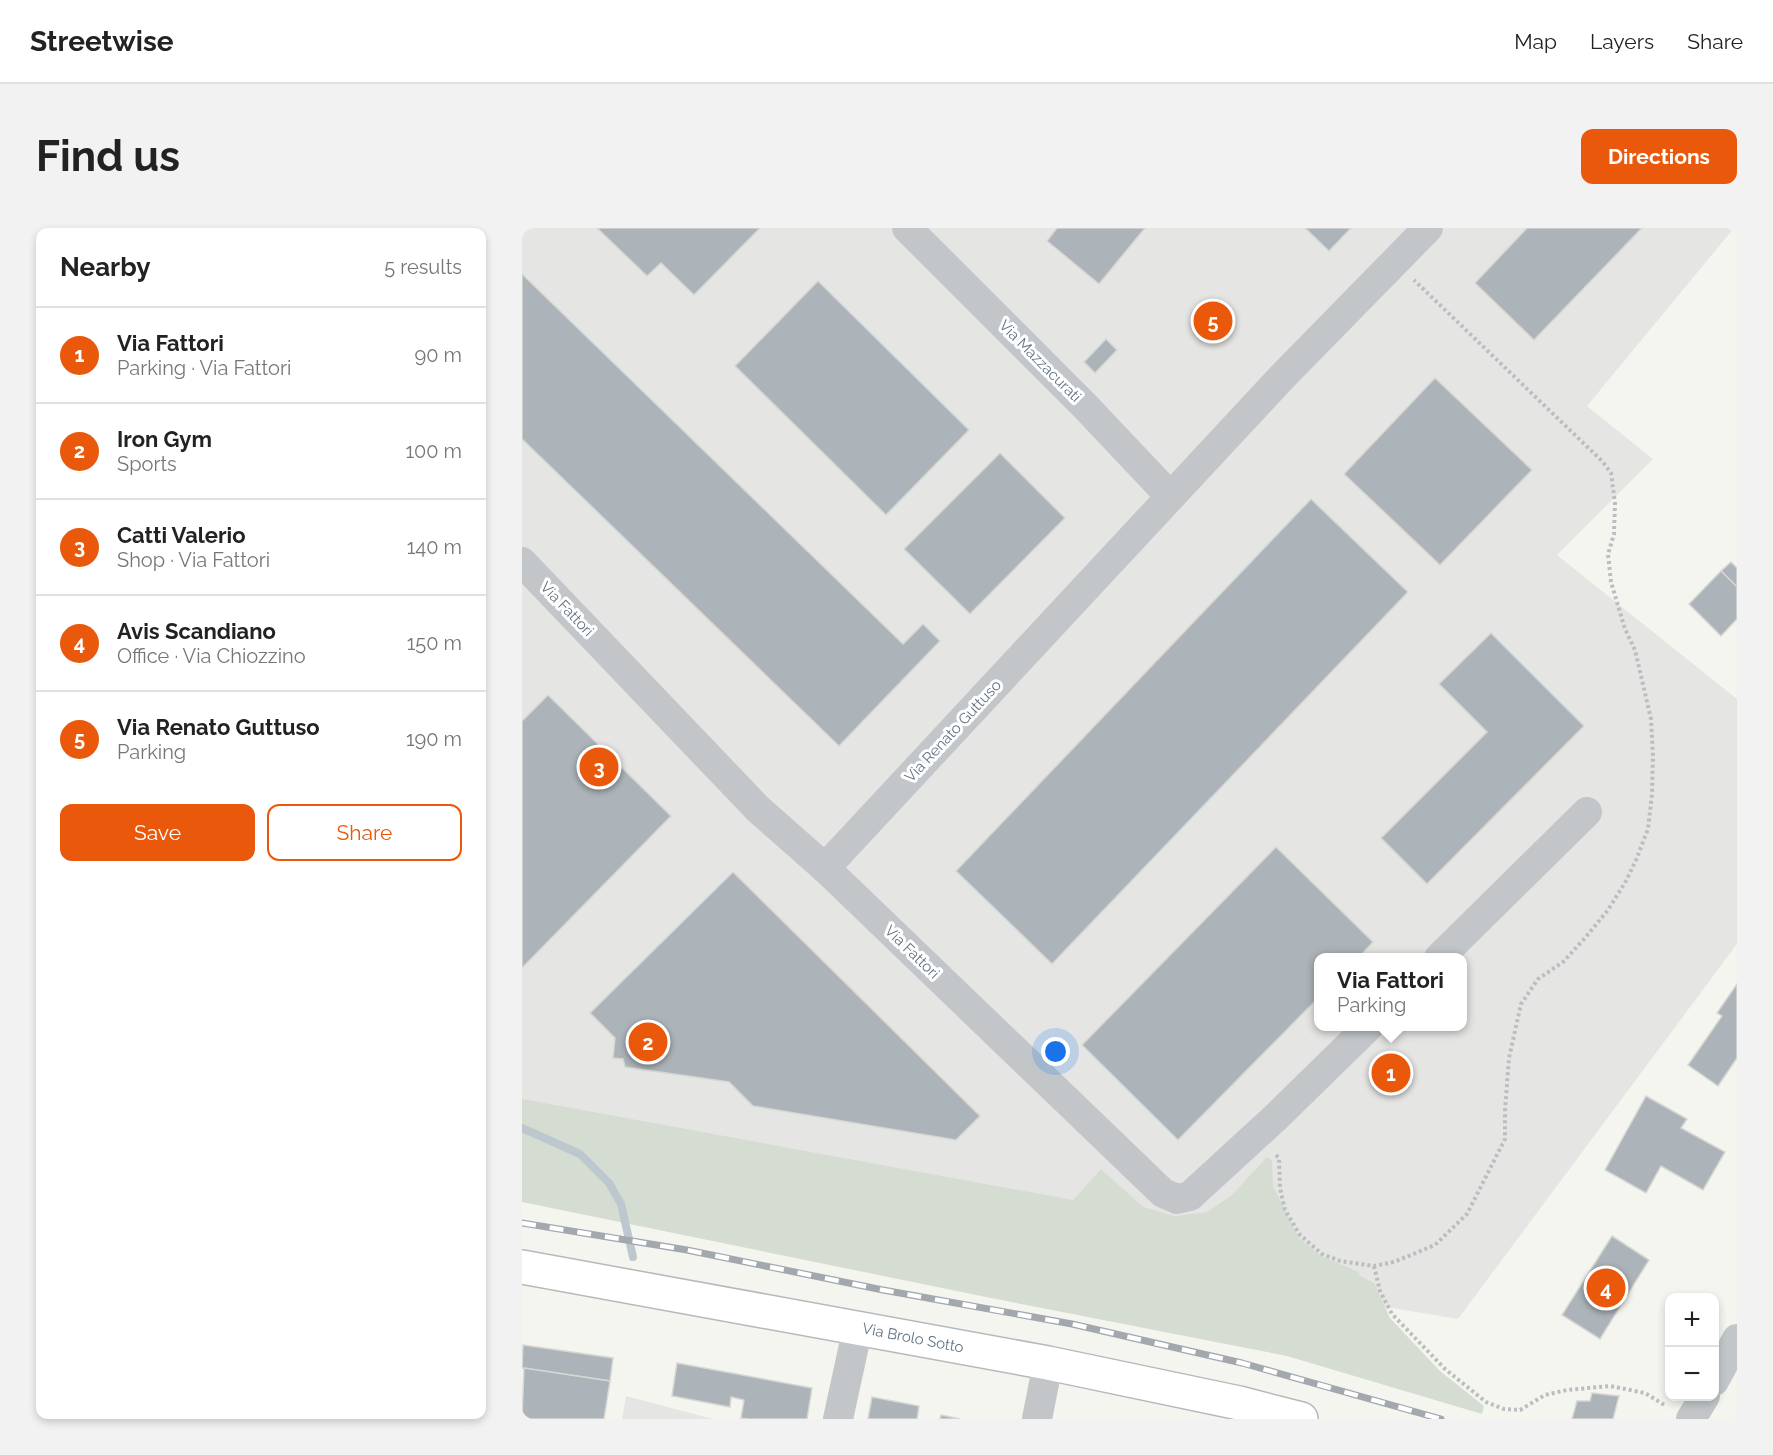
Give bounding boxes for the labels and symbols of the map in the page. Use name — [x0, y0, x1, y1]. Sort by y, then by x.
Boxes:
pin: 5 — [1194, 298, 1232, 344]
street label: Via Mazzacurati — [995, 316, 1085, 406]
street label: Via Fattori — [537, 578, 597, 640]
street label: Via Renato Guttuso — [901, 676, 1005, 786]
pin: 3 — [580, 744, 619, 790]
street label: Via Fattori — [881, 922, 943, 982]
pin: 2 — [628, 1020, 668, 1064]
your location — [1041, 1037, 1070, 1066]
pin: 1 — [1372, 1050, 1410, 1096]
pin: 4 — [1586, 1266, 1626, 1310]
street label: Via Brolo Sotto — [861, 1319, 965, 1357]

